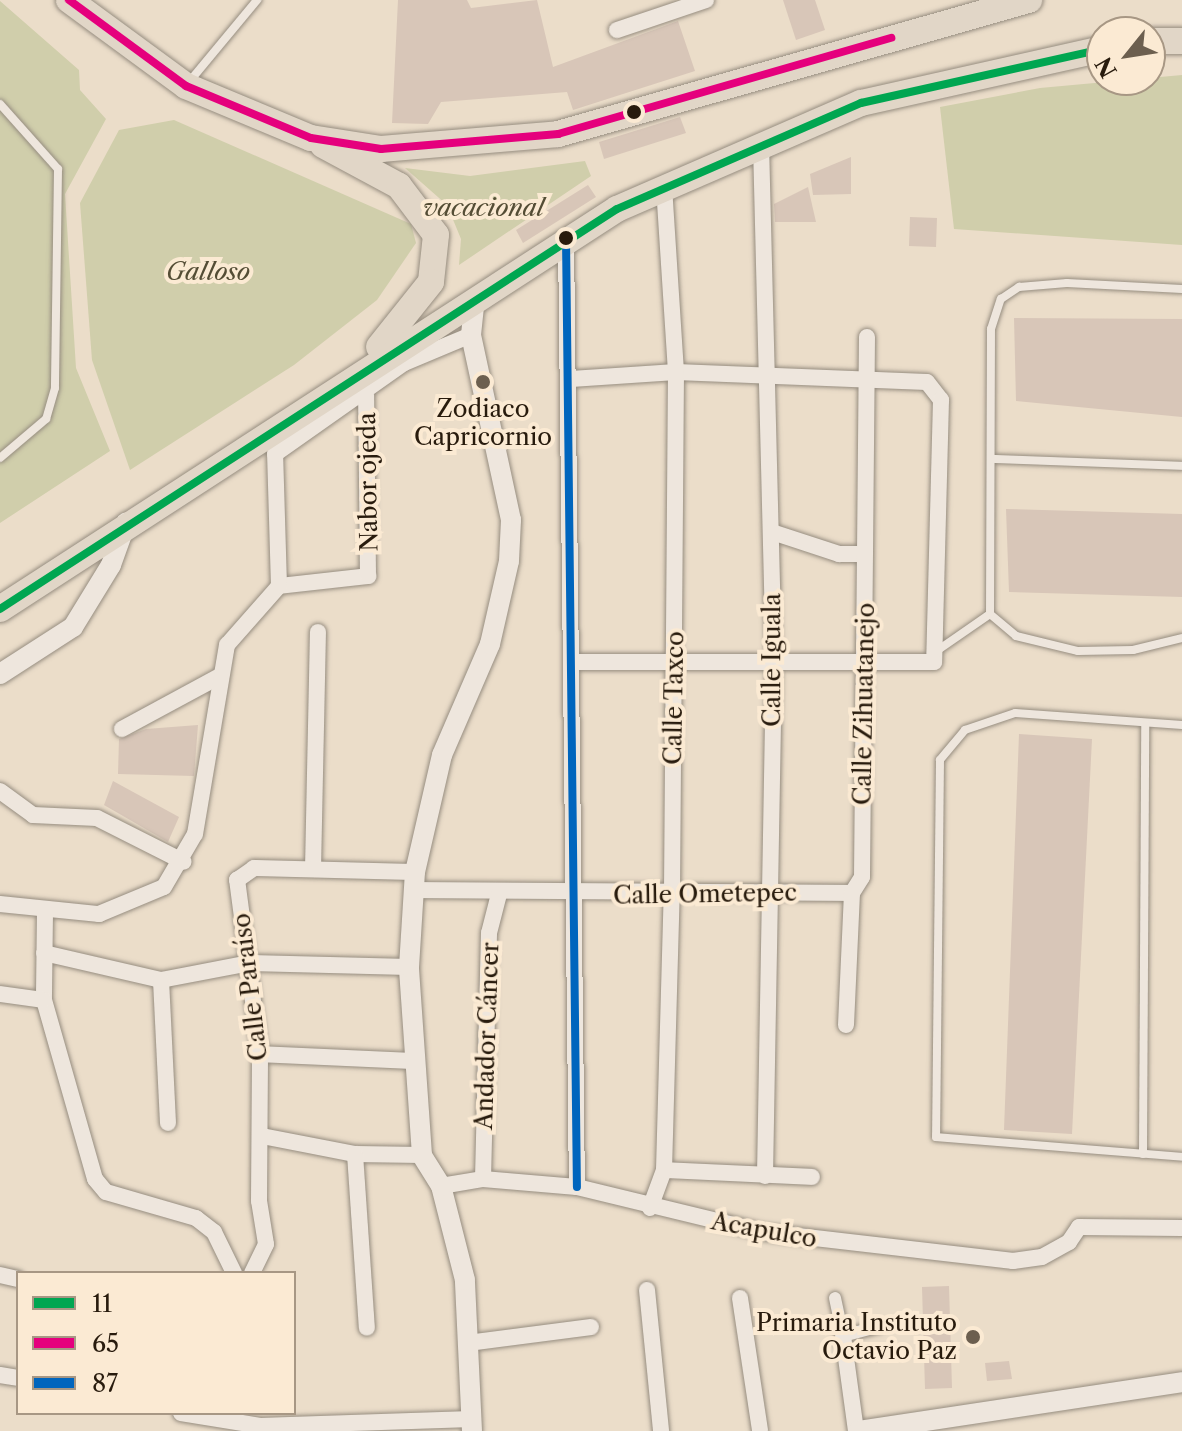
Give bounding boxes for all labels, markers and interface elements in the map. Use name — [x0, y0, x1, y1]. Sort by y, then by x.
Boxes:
north arrow — [1086, 16, 1166, 96]
text: N — [1090, 52, 1123, 82]
unlabelled marker — [626, 104, 642, 120]
park label: vacacional — [424, 194, 544, 222]
unlabelled marker — [558, 230, 574, 246]
park label: Galloso — [166, 258, 250, 286]
marker: Zodiaco Capricornio — [474, 373, 492, 391]
place label: Zodiaco Capricornio — [414, 395, 552, 451]
street label: Nabor ojeda — [352, 412, 384, 552]
street label: Calle Iguala — [758, 593, 786, 727]
street label: Calle Zihuatanejo — [848, 603, 880, 805]
street label: Calle Taxco — [658, 631, 690, 765]
street label: Calle Ometepec — [613, 878, 797, 910]
street label: Calle Paraíso — [227, 912, 273, 1062]
street label: Andador Cáncer — [469, 941, 505, 1131]
street label: Acapulco — [709, 1207, 819, 1253]
legend — [16, 1271, 296, 1415]
text: 11 — [92, 1289, 112, 1318]
place label: Primaria Instituto Octavio Paz — [756, 1309, 957, 1365]
marker: Primaria Instituto Octavio Paz — [964, 1328, 982, 1346]
text: 65 — [92, 1329, 119, 1358]
text: 87 — [92, 1369, 118, 1398]

